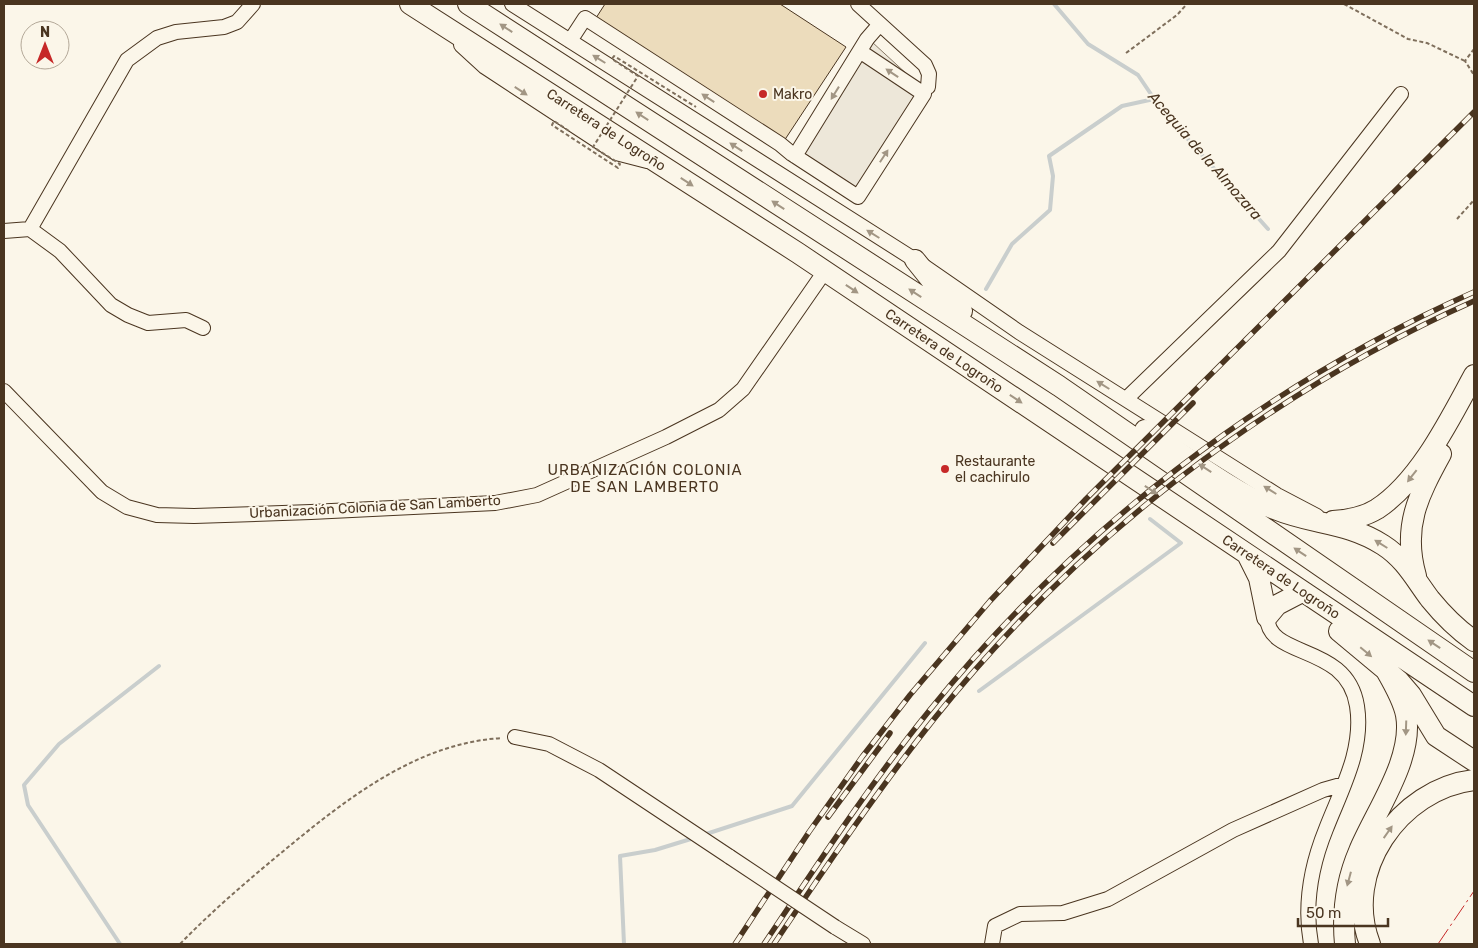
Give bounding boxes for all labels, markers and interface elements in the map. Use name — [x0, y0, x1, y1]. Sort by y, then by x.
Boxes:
north arrow — [20, 20, 70, 70]
one-way arrow — [499, 23, 512, 33]
text: N — [40, 24, 50, 41]
one-way arrow — [592, 55, 606, 64]
one-way arrow — [885, 68, 899, 78]
street label: Carretera de Logroño — [543, 85, 669, 175]
one-way arrow — [514, 86, 528, 95]
place label: Makro — [773, 86, 812, 103]
one-way arrow — [830, 86, 839, 100]
water label: Acequia de la Almozara — [1144, 87, 1266, 224]
marker: Makro — [757, 88, 769, 100]
one-way arrow — [702, 93, 715, 102]
one-way arrow — [635, 112, 649, 121]
one-way arrow — [730, 142, 743, 151]
one-way arrow — [879, 149, 889, 162]
one-way arrow — [680, 177, 693, 186]
one-way arrow — [772, 200, 785, 210]
one-way arrow — [867, 229, 880, 238]
one-way arrow — [845, 284, 859, 294]
one-way arrow — [908, 288, 921, 298]
street label: Carretera de Logroño — [882, 305, 1006, 397]
one-way arrow — [1096, 380, 1110, 390]
one-way arrow — [1009, 395, 1023, 404]
place label: Restaurante el cachirulo — [955, 453, 1035, 486]
district label: URBANIZACIÓN COLONIA DE SAN LAMBERTO — [547, 461, 743, 496]
marker: Restaurante el cachirulo — [939, 463, 951, 475]
one-way arrow — [1198, 464, 1212, 473]
one-way arrow — [1406, 469, 1417, 482]
one-way arrow — [1144, 485, 1158, 495]
one-way arrow — [1263, 486, 1276, 495]
street label: Urbanización Colonia de San Lamberto — [249, 492, 501, 522]
street label: Carretera de Logroño — [1219, 531, 1343, 623]
one-way arrow — [1375, 540, 1388, 549]
one-way arrow — [1293, 547, 1307, 557]
one-way arrow — [1427, 639, 1441, 649]
one-way arrow — [1360, 647, 1373, 658]
one-way arrow — [1401, 720, 1409, 736]
one-way arrow — [1383, 825, 1393, 839]
one-way arrow — [1345, 872, 1353, 887]
scale bar — [1298, 896, 1388, 928]
text: 50 m — [1306, 904, 1341, 922]

